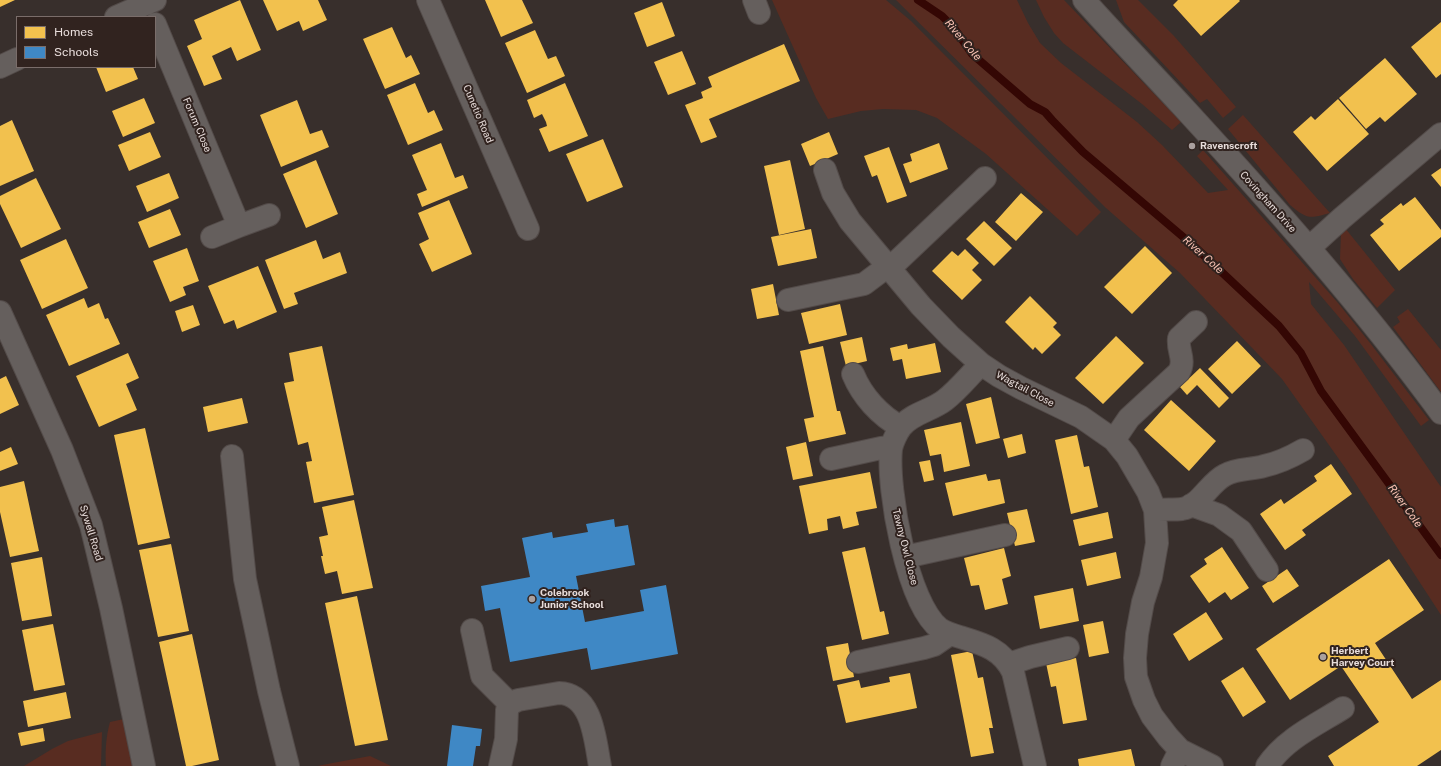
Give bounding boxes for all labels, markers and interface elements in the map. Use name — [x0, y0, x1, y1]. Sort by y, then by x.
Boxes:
legend — [16, 16, 156, 68]
water label: River Cole — [942, 17, 984, 63]
text: Homes — [54, 25, 93, 39]
text: Schools — [54, 45, 99, 59]
street label: Cunetio Road — [460, 83, 496, 145]
street label: Forum Close — [180, 96, 214, 154]
place label: Ravenscroft — [1200, 140, 1257, 152]
marker: Ravenscroft — [1187, 141, 1197, 151]
street label: Covingham Drive — [1237, 169, 1299, 235]
water label: River Cole — [1180, 233, 1226, 277]
street label: Wagtail Close — [994, 369, 1056, 409]
water label: River Cole — [1385, 482, 1425, 530]
street label: Sywell Road — [77, 504, 105, 562]
street label: Tawny Owl Close — [890, 507, 920, 587]
place label: Colebrook Junior School — [540, 587, 604, 610]
marker: Colebrook Junior School — [527, 594, 537, 604]
place label: Herbert Harvey Court — [1331, 645, 1394, 668]
marker: Herbert Harvey Court — [1318, 652, 1328, 662]

